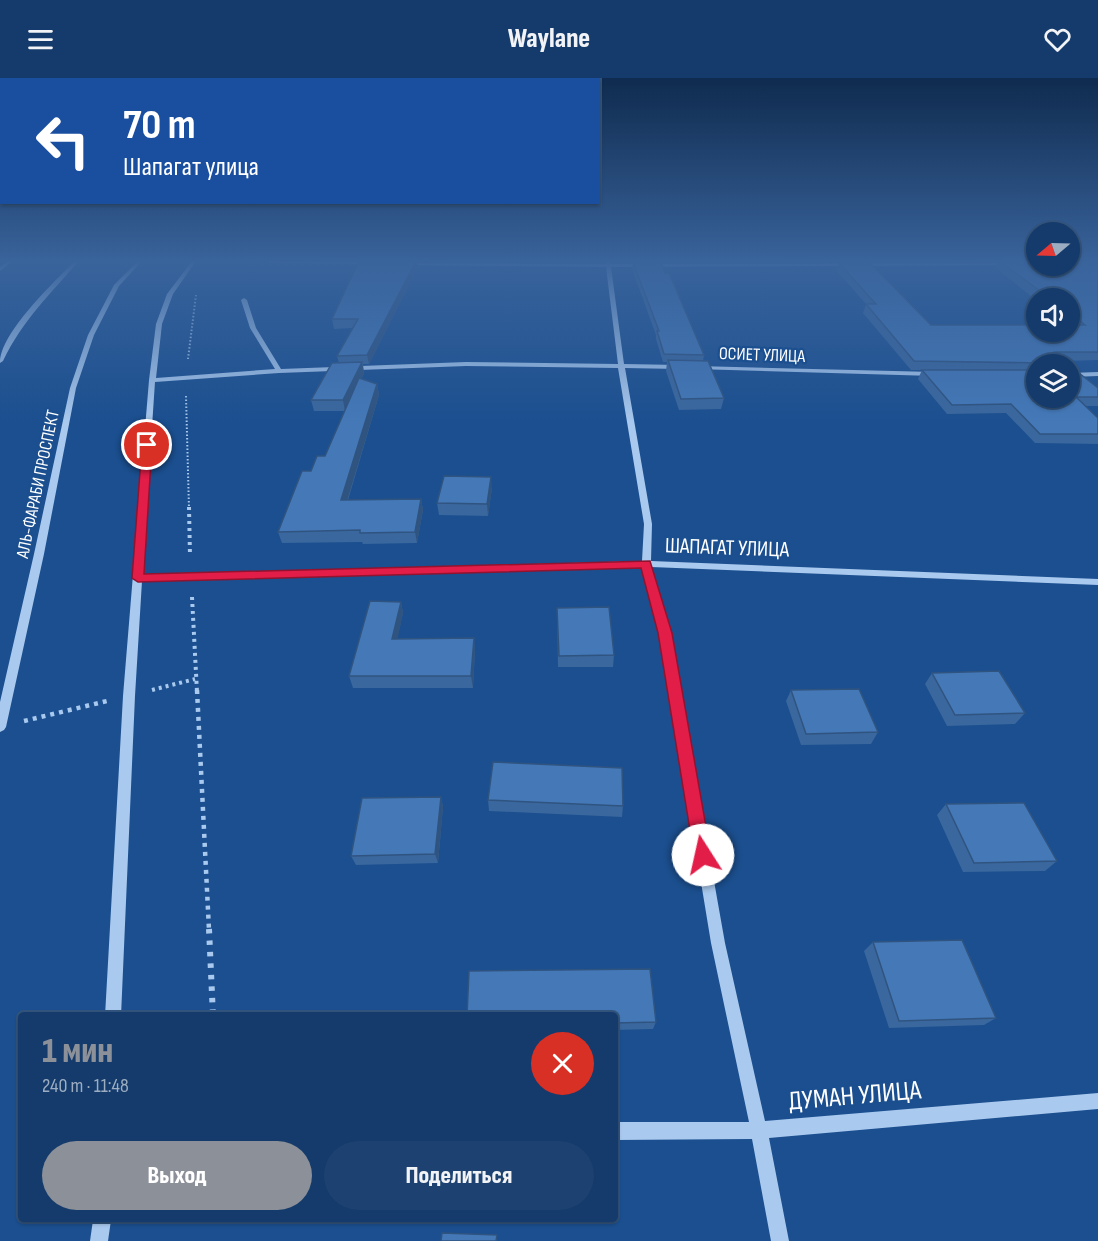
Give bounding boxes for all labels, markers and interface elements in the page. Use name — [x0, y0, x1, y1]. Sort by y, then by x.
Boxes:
icon: menu — [24, 23, 57, 56]
text: Waylane — [508, 23, 590, 55]
icon: heart — [1041, 23, 1074, 56]
text: 70 m — [123, 100, 196, 151]
icon: left — [24, 102, 102, 180]
text: Шапагат улица — [123, 151, 259, 183]
north arrow — [1026, 222, 1080, 276]
map controls — [1026, 222, 1080, 408]
button: sound — [1026, 288, 1080, 342]
street label: ОСИЕТ УЛИЦА — [719, 343, 806, 367]
button: layers — [1026, 354, 1080, 408]
street label: АЛЬ-ФАРАБИ ПРОСПЕКТ — [12, 408, 64, 561]
pin — [121, 419, 172, 470]
icon: arrive — [130, 428, 163, 461]
street label: ШАПАГАТ УЛИЦА — [664, 532, 790, 564]
position arrow — [671, 823, 735, 887]
text: 1 мин — [42, 1030, 113, 1073]
button: close — [531, 1032, 594, 1095]
text: 240 m · 11:48 — [42, 1074, 129, 1098]
street label: ДУМАН УЛИЦА — [787, 1074, 923, 1118]
button: Выход — [42, 1141, 312, 1210]
button: Поделиться — [324, 1141, 594, 1210]

